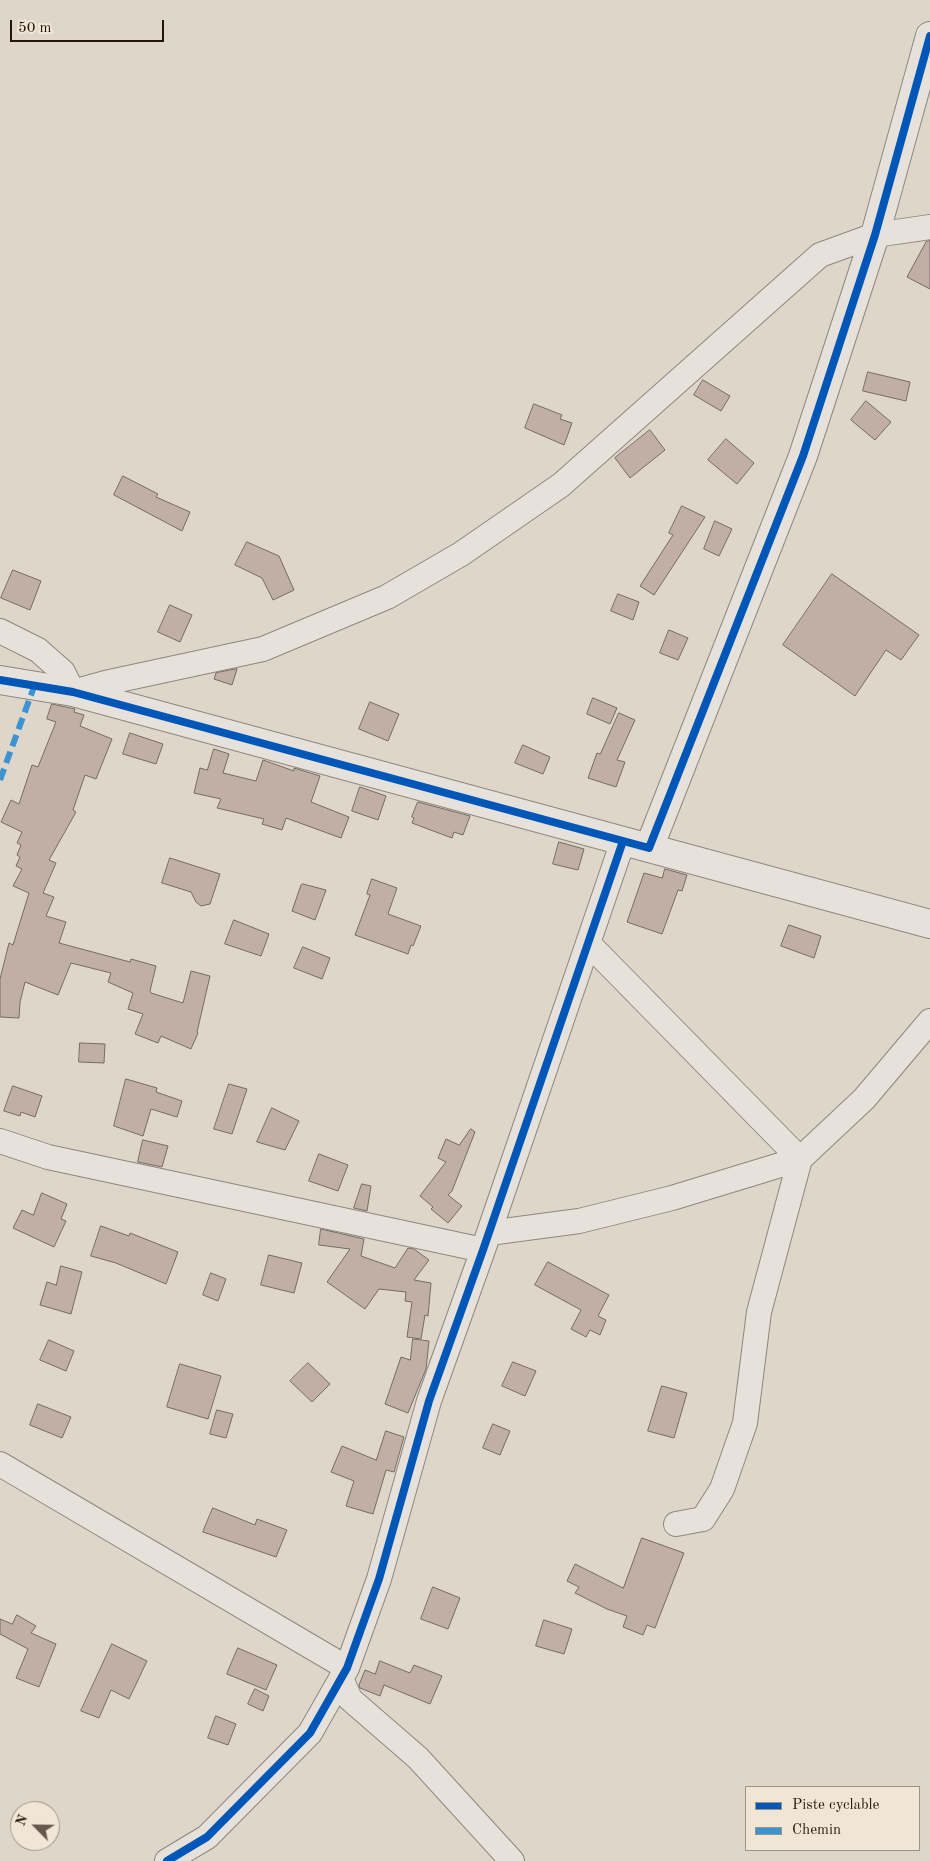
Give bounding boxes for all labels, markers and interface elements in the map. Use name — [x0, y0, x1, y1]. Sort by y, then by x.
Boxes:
scale bar — [12, 10, 166, 42]
text: 50 m — [18, 21, 52, 36]
legend — [745, 1786, 920, 1851]
text: Piste cyclable — [792, 1798, 880, 1813]
north arrow — [10, 1801, 60, 1851]
text: N — [14, 1813, 31, 1828]
text: Chemin — [792, 1823, 841, 1838]

